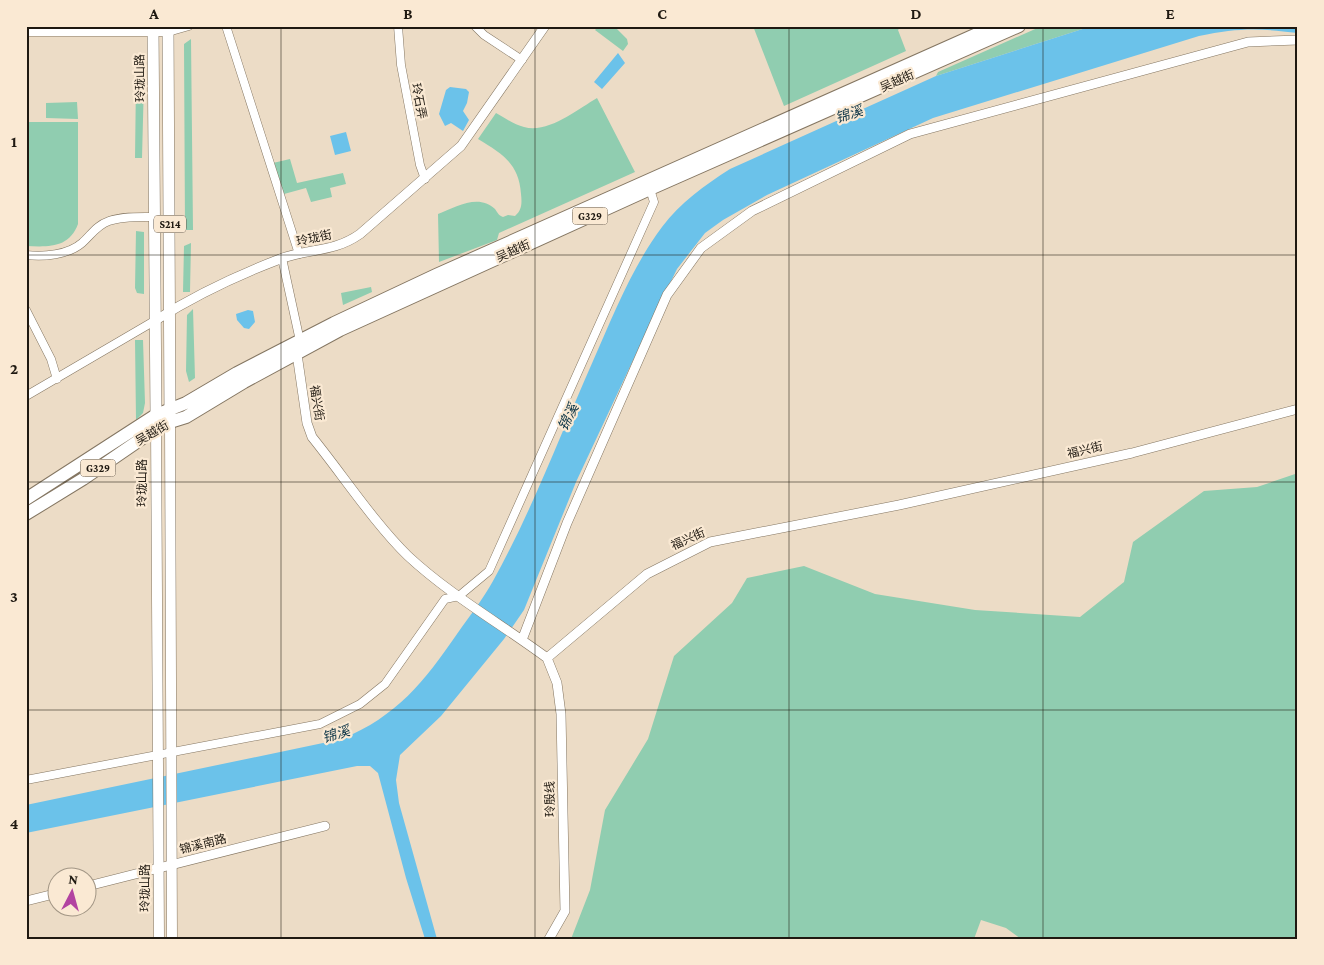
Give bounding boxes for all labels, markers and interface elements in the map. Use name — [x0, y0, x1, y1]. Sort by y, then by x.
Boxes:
text: A — [148, 5, 159, 22]
text: B — [403, 5, 413, 22]
text: C — [657, 5, 667, 22]
text: D — [910, 5, 922, 22]
text: E — [1165, 5, 1175, 22]
street label: 玲珑山路 — [133, 54, 147, 102]
street label: 吴越街 — [878, 67, 916, 95]
street label: 玲石弄 — [409, 82, 429, 120]
water label: 锦溪 — [833, 101, 867, 126]
text: 1 — [11, 133, 17, 150]
road number: G329 — [572, 208, 608, 225]
road number: S214 — [154, 215, 186, 232]
street label: 玲珑街 — [295, 227, 333, 249]
street label: 吴越街 — [494, 237, 532, 265]
text: 2 — [10, 360, 18, 377]
street label: 福兴街 — [307, 384, 327, 422]
water label: 锦溪 — [555, 399, 582, 433]
street label: 吴越街 — [133, 418, 171, 448]
street label: 福兴街 — [1066, 439, 1104, 461]
road number: G329 — [80, 459, 116, 476]
street label: 玲珑山路 — [135, 459, 149, 507]
street label: 福兴街 — [669, 525, 707, 553]
text: 3 — [10, 588, 18, 605]
water label: 锦溪 — [320, 722, 354, 746]
street label: 玲殷线 — [543, 781, 557, 817]
text: 4 — [10, 815, 19, 832]
street label: 锦溪南路 — [178, 831, 228, 857]
street label: 玲珑山路 — [138, 864, 152, 912]
north arrow — [48, 868, 98, 918]
text: N — [68, 871, 79, 888]

